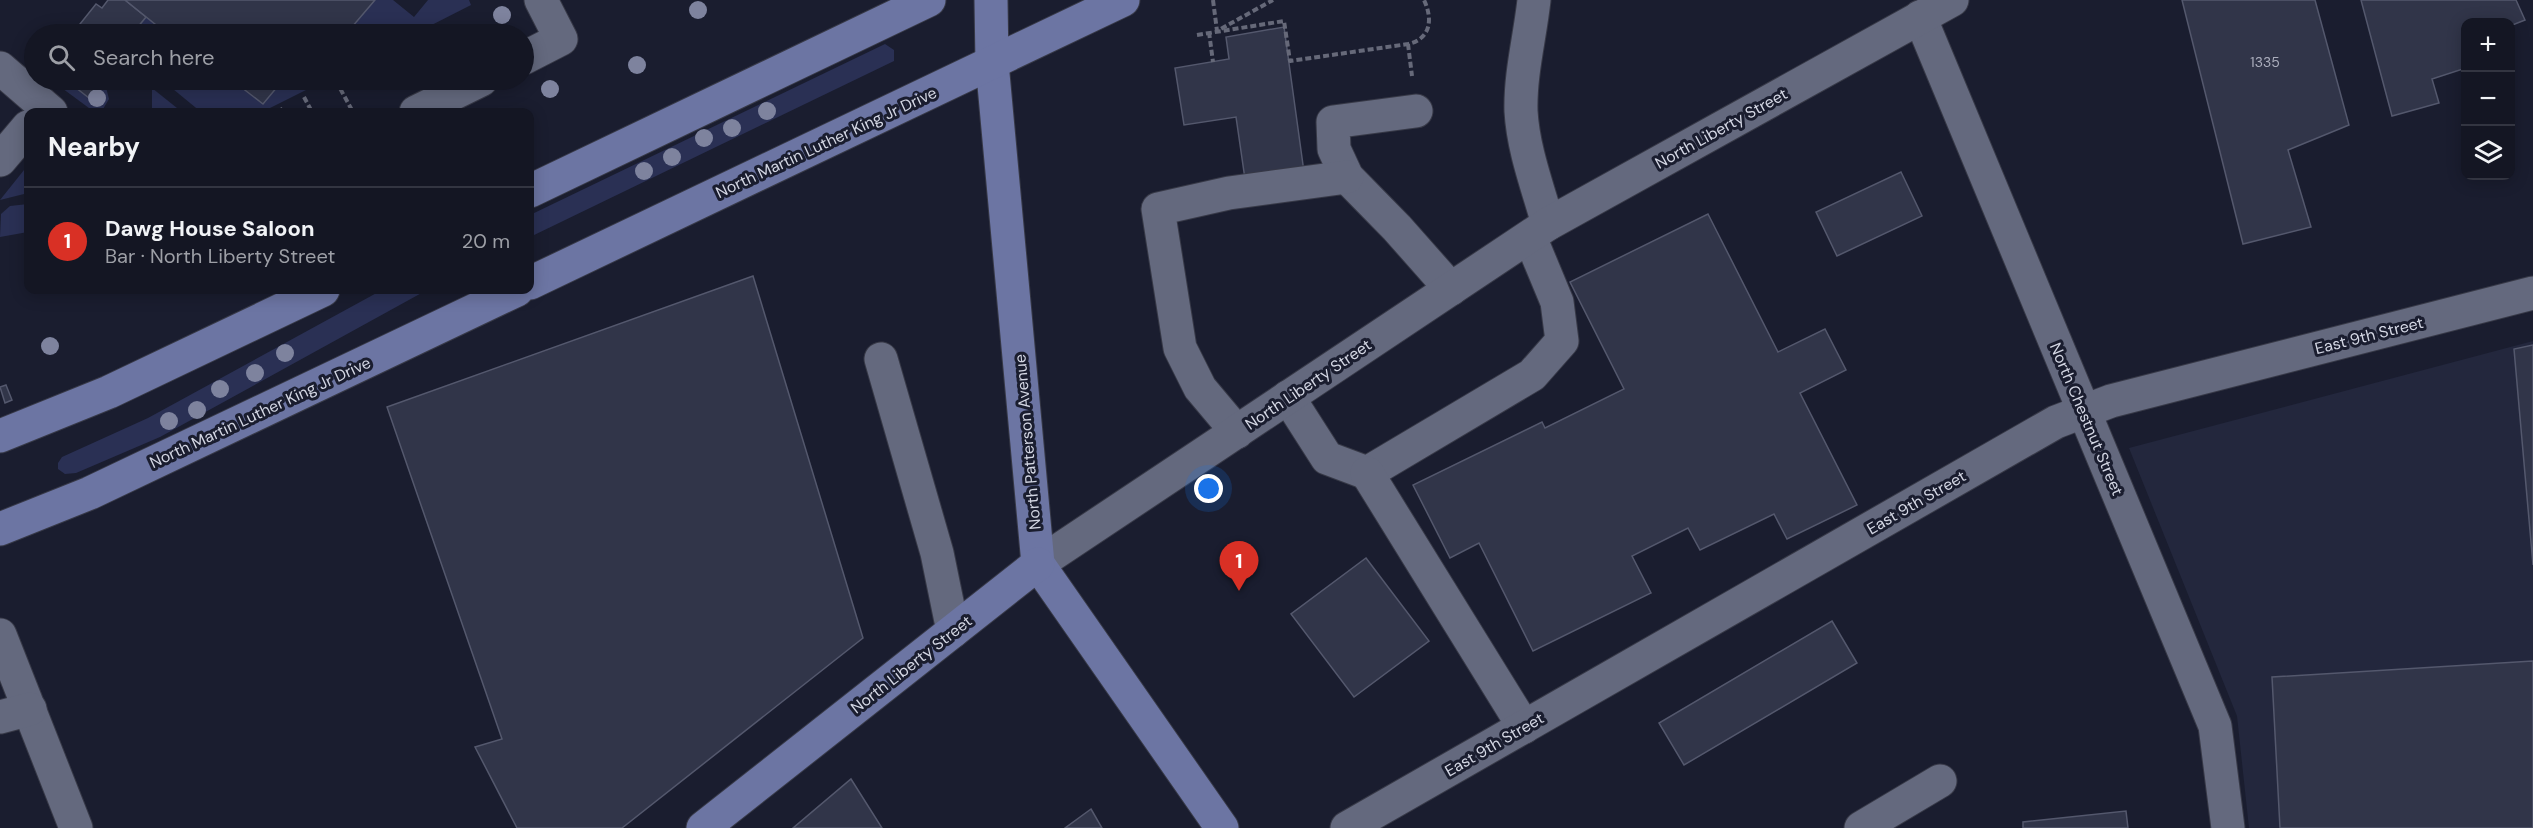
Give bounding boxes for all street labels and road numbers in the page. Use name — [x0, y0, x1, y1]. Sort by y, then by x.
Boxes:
street label: North Martin Luther King Jr Drive — [712, 82, 940, 203]
street label: North Liberty Street — [1651, 83, 1791, 174]
street label: East 9th Street — [2313, 312, 2426, 359]
street label: North Liberty Street — [1241, 334, 1376, 435]
street label: North Chestnut Street — [2045, 340, 2128, 499]
street label: North Martin Luther King Jr Drive — [146, 352, 374, 473]
street label: North Patterson Avenue — [1009, 353, 1046, 531]
street label: East 9th Street — [1863, 466, 1970, 539]
street label: North Liberty Street — [846, 610, 976, 718]
street label: East 9th Street — [1441, 708, 1548, 781]

